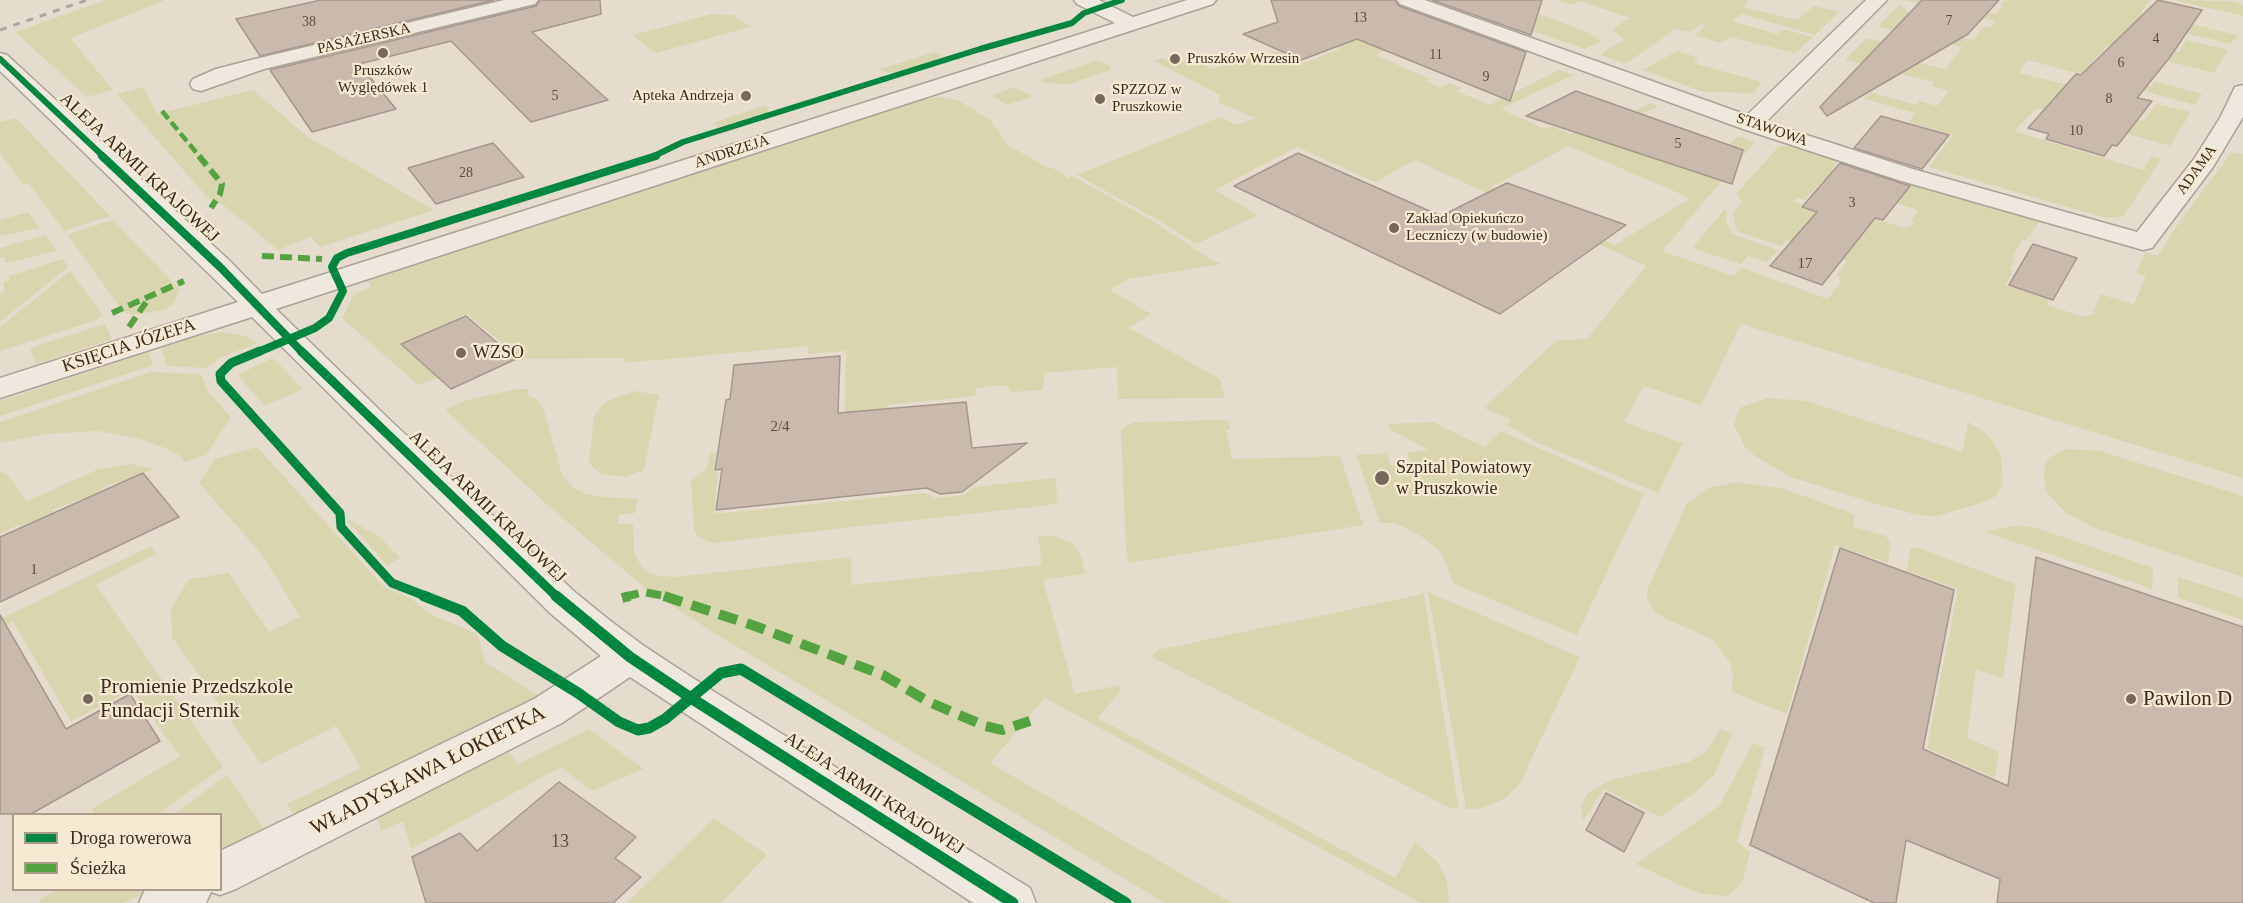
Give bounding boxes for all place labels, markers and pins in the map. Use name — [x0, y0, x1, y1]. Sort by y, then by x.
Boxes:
marker: Pruszków Wyględówek 1 — [376, 46, 390, 60]
place label: Pruszków Wrzesin — [1187, 50, 1299, 68]
marker: Pruszków Wrzesin — [1168, 52, 1182, 66]
place label: Pruszków Wyględówek 1 — [338, 62, 428, 97]
place label: SPZZOZ w Pruszkowie — [1112, 81, 1182, 116]
place label: Apteka Andrzeja — [632, 87, 734, 105]
marker: Apteka Andrzeja — [739, 89, 753, 103]
marker: SPZZOZ w Pruszkowie — [1093, 92, 1107, 106]
place label: Zakład Opiekuńczo Leczniczy (w budowie) — [1406, 210, 1548, 245]
marker: Zakład Opiekuńczo Leczniczy (w budowie) — [1387, 221, 1401, 235]
place label: WZSO — [473, 342, 524, 364]
marker: WZSO — [454, 346, 468, 360]
place label: Szpital Powiatowy w Pruszkowie — [1396, 457, 1531, 500]
marker: Szpital Powiatowy w Pruszkowie — [1373, 469, 1391, 487]
place label: Promienie Przedszkole Fundacji Sternik — [100, 674, 293, 724]
place label: Pawilon D — [2143, 686, 2232, 712]
marker: Promienie Przedszkole Fundacji Sternik — [81, 692, 95, 706]
marker: Pawilon D — [2124, 692, 2138, 706]

